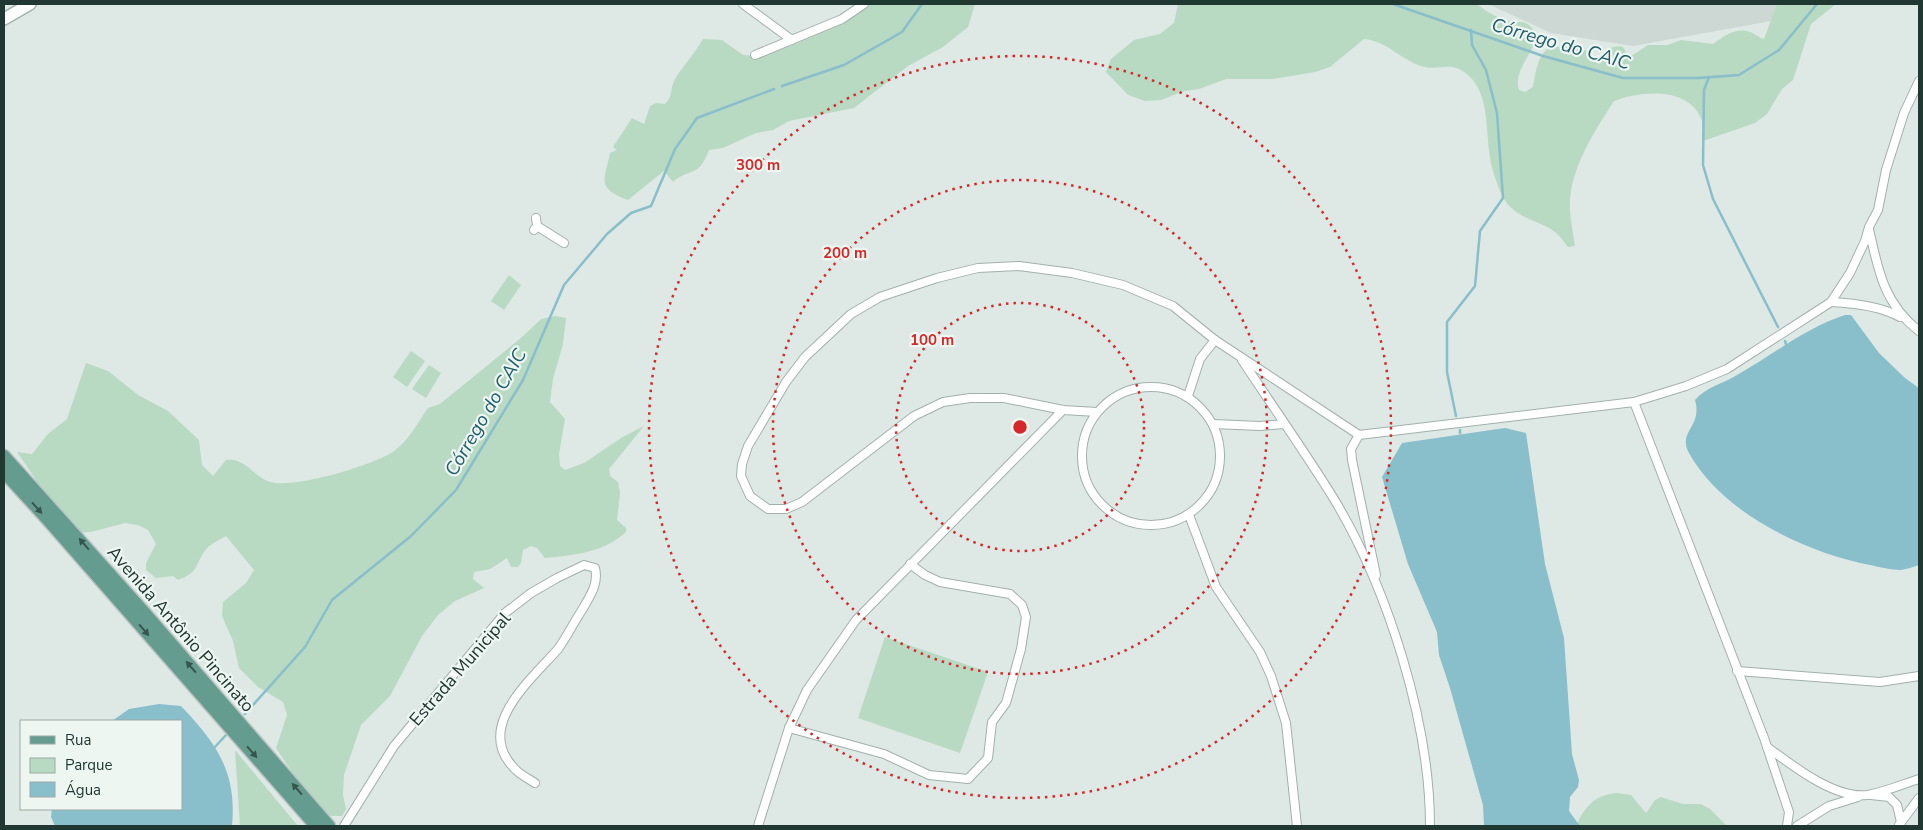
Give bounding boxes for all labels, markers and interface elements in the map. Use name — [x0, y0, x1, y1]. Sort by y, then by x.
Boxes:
water label: Córrego do CAIC — [1488, 12, 1633, 76]
text: 300 m — [736, 155, 780, 175]
text: 200 m — [823, 243, 867, 263]
text: 100 m — [910, 330, 954, 350]
water label: Córrego do CAIC — [439, 344, 533, 481]
centre of rings — [1011, 418, 1029, 436]
one-way arrow — [31, 501, 43, 513]
one-way arrow — [78, 539, 90, 551]
street label: Avenida Antônio Pincinato — [102, 541, 260, 717]
street label: Estrada Municipal — [404, 606, 517, 731]
one-way arrow — [139, 623, 150, 636]
one-way arrow — [185, 661, 197, 673]
legend — [20, 720, 182, 810]
text: Rua — [65, 730, 91, 750]
one-way arrow — [246, 745, 257, 758]
text: Parque — [65, 755, 113, 775]
text: Água — [65, 780, 101, 800]
one-way arrow — [292, 783, 303, 796]

